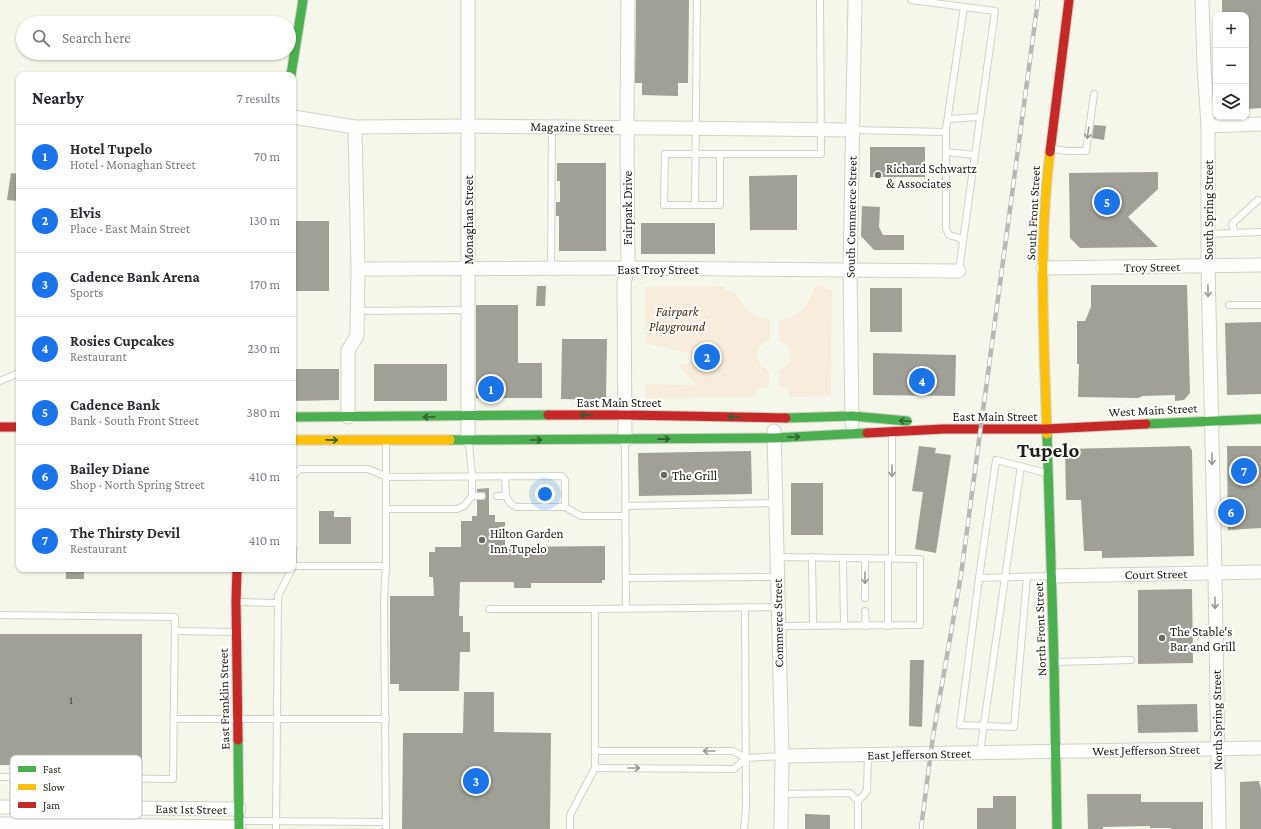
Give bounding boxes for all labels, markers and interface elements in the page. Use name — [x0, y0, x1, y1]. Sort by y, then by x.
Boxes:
map controls — [1213, 12, 1249, 120]
button: + — [1213, 12, 1249, 48]
search box — [16, 16, 296, 60]
icon: search — [30, 27, 52, 49]
text: Search here — [62, 30, 131, 46]
button: − — [1213, 48, 1249, 84]
button: layers — [1213, 84, 1249, 120]
text: Nearby — [32, 89, 84, 108]
text: 7 results — [237, 91, 280, 106]
street label: Magazine Street — [530, 119, 615, 135]
one-way arrow — [1085, 126, 1092, 139]
text: Hotel Tupelo — [70, 141, 152, 157]
text: 1 — [43, 149, 47, 164]
text: 70 m — [254, 149, 280, 164]
street label: South Commerce Street — [842, 155, 860, 278]
text: Hotel · Monaghan Street — [70, 157, 196, 172]
street label: South Spring Street — [1201, 159, 1216, 260]
place label: Richard Schwartz & Associates — [886, 161, 977, 191]
street label: South Front Street — [1023, 165, 1043, 261]
street label: Fairpark Drive — [620, 170, 635, 245]
marker: Richard Schwartz & Associates — [873, 170, 883, 180]
street label: Monaghan Street — [461, 175, 476, 265]
pin: 5 — [1094, 187, 1120, 217]
text: Elvis — [70, 205, 101, 221]
text: 2 — [42, 213, 48, 228]
text: 130 m — [249, 213, 280, 228]
text: Place · East Main Street — [70, 221, 190, 236]
street label: Troy Street — [1124, 259, 1181, 275]
street label: East Troy Street — [617, 262, 700, 277]
text: Cadence Bank Arena — [70, 269, 200, 285]
text: 3 — [42, 277, 48, 292]
text: 170 m — [250, 277, 280, 292]
one-way arrow — [1205, 284, 1212, 297]
text: Sports — [70, 285, 103, 300]
park label: Fairpark Playground — [649, 304, 706, 334]
text: Rosies Cupcakes — [70, 333, 174, 349]
text: 4 — [41, 341, 49, 356]
text: 230 m — [247, 341, 280, 356]
pin: 2 — [694, 342, 720, 372]
text: Restaurant — [70, 349, 127, 364]
pin: 4 — [909, 366, 935, 396]
pin: 1 — [478, 374, 504, 404]
street label: East Main Street — [576, 395, 662, 410]
text: Cadence Bank — [70, 397, 160, 413]
street label: West Main Street — [1108, 400, 1199, 420]
text: 5 — [42, 405, 48, 420]
text: 380 m — [247, 405, 280, 420]
street label: East Main Street — [952, 409, 1038, 424]
one-way arrow — [580, 411, 593, 419]
text: Bank · South Front Street — [70, 413, 199, 428]
one-way arrow — [423, 413, 436, 421]
one-way arrow — [728, 413, 741, 421]
one-way arrow — [899, 417, 912, 424]
one-way arrow — [787, 433, 800, 441]
one-way arrow — [657, 435, 670, 443]
one-way arrow — [325, 436, 338, 444]
one-way arrow — [529, 436, 542, 444]
district label: Tupelo — [1017, 438, 1079, 462]
one-way arrow — [1208, 452, 1216, 465]
pin: 7 — [1231, 456, 1257, 486]
text: Bailey Diane — [70, 461, 150, 477]
one-way arrow — [888, 464, 896, 477]
place label: The Grill — [672, 468, 718, 483]
text: 6 — [41, 469, 49, 484]
text: 410 m — [249, 469, 280, 484]
marker: The Grill — [659, 470, 669, 480]
text: Shop · North Spring Street — [70, 477, 205, 492]
your location — [535, 484, 555, 504]
pin: 6 — [1218, 497, 1244, 527]
text: The Thirsty Devil — [70, 525, 180, 541]
place label: Hilton Garden Inn Tupelo — [490, 526, 564, 556]
text: 7 — [42, 533, 48, 548]
text: 410 m — [249, 533, 280, 548]
marker: Hilton Garden Inn Tupelo — [477, 535, 487, 545]
text: Restaurant — [70, 541, 127, 556]
street label: Court Street — [1124, 566, 1188, 582]
one-way arrow — [861, 571, 869, 584]
street label: Commerce Street — [770, 578, 786, 668]
street label: North Front Street — [1031, 581, 1049, 677]
one-way arrow — [1212, 596, 1219, 609]
place label: The Stable's Bar and Grill — [1170, 624, 1236, 654]
marker: The Stable's Bar and Grill — [1157, 633, 1167, 643]
street label: East Franklin Street — [216, 647, 232, 750]
street label: North Spring Street — [1209, 669, 1225, 770]
house number: 1 — [69, 694, 73, 706]
street label: West Jefferson Street — [1092, 742, 1201, 758]
street label: East Jefferson Street — [867, 746, 972, 762]
one-way arrow — [703, 747, 716, 755]
legend — [10, 755, 142, 819]
text: Fast — [43, 763, 62, 775]
one-way arrow — [627, 764, 640, 772]
pin: 3 — [463, 766, 489, 796]
text: Slow — [43, 781, 65, 793]
text: Jam — [42, 799, 60, 812]
street label: East 1st Street — [155, 801, 228, 817]

